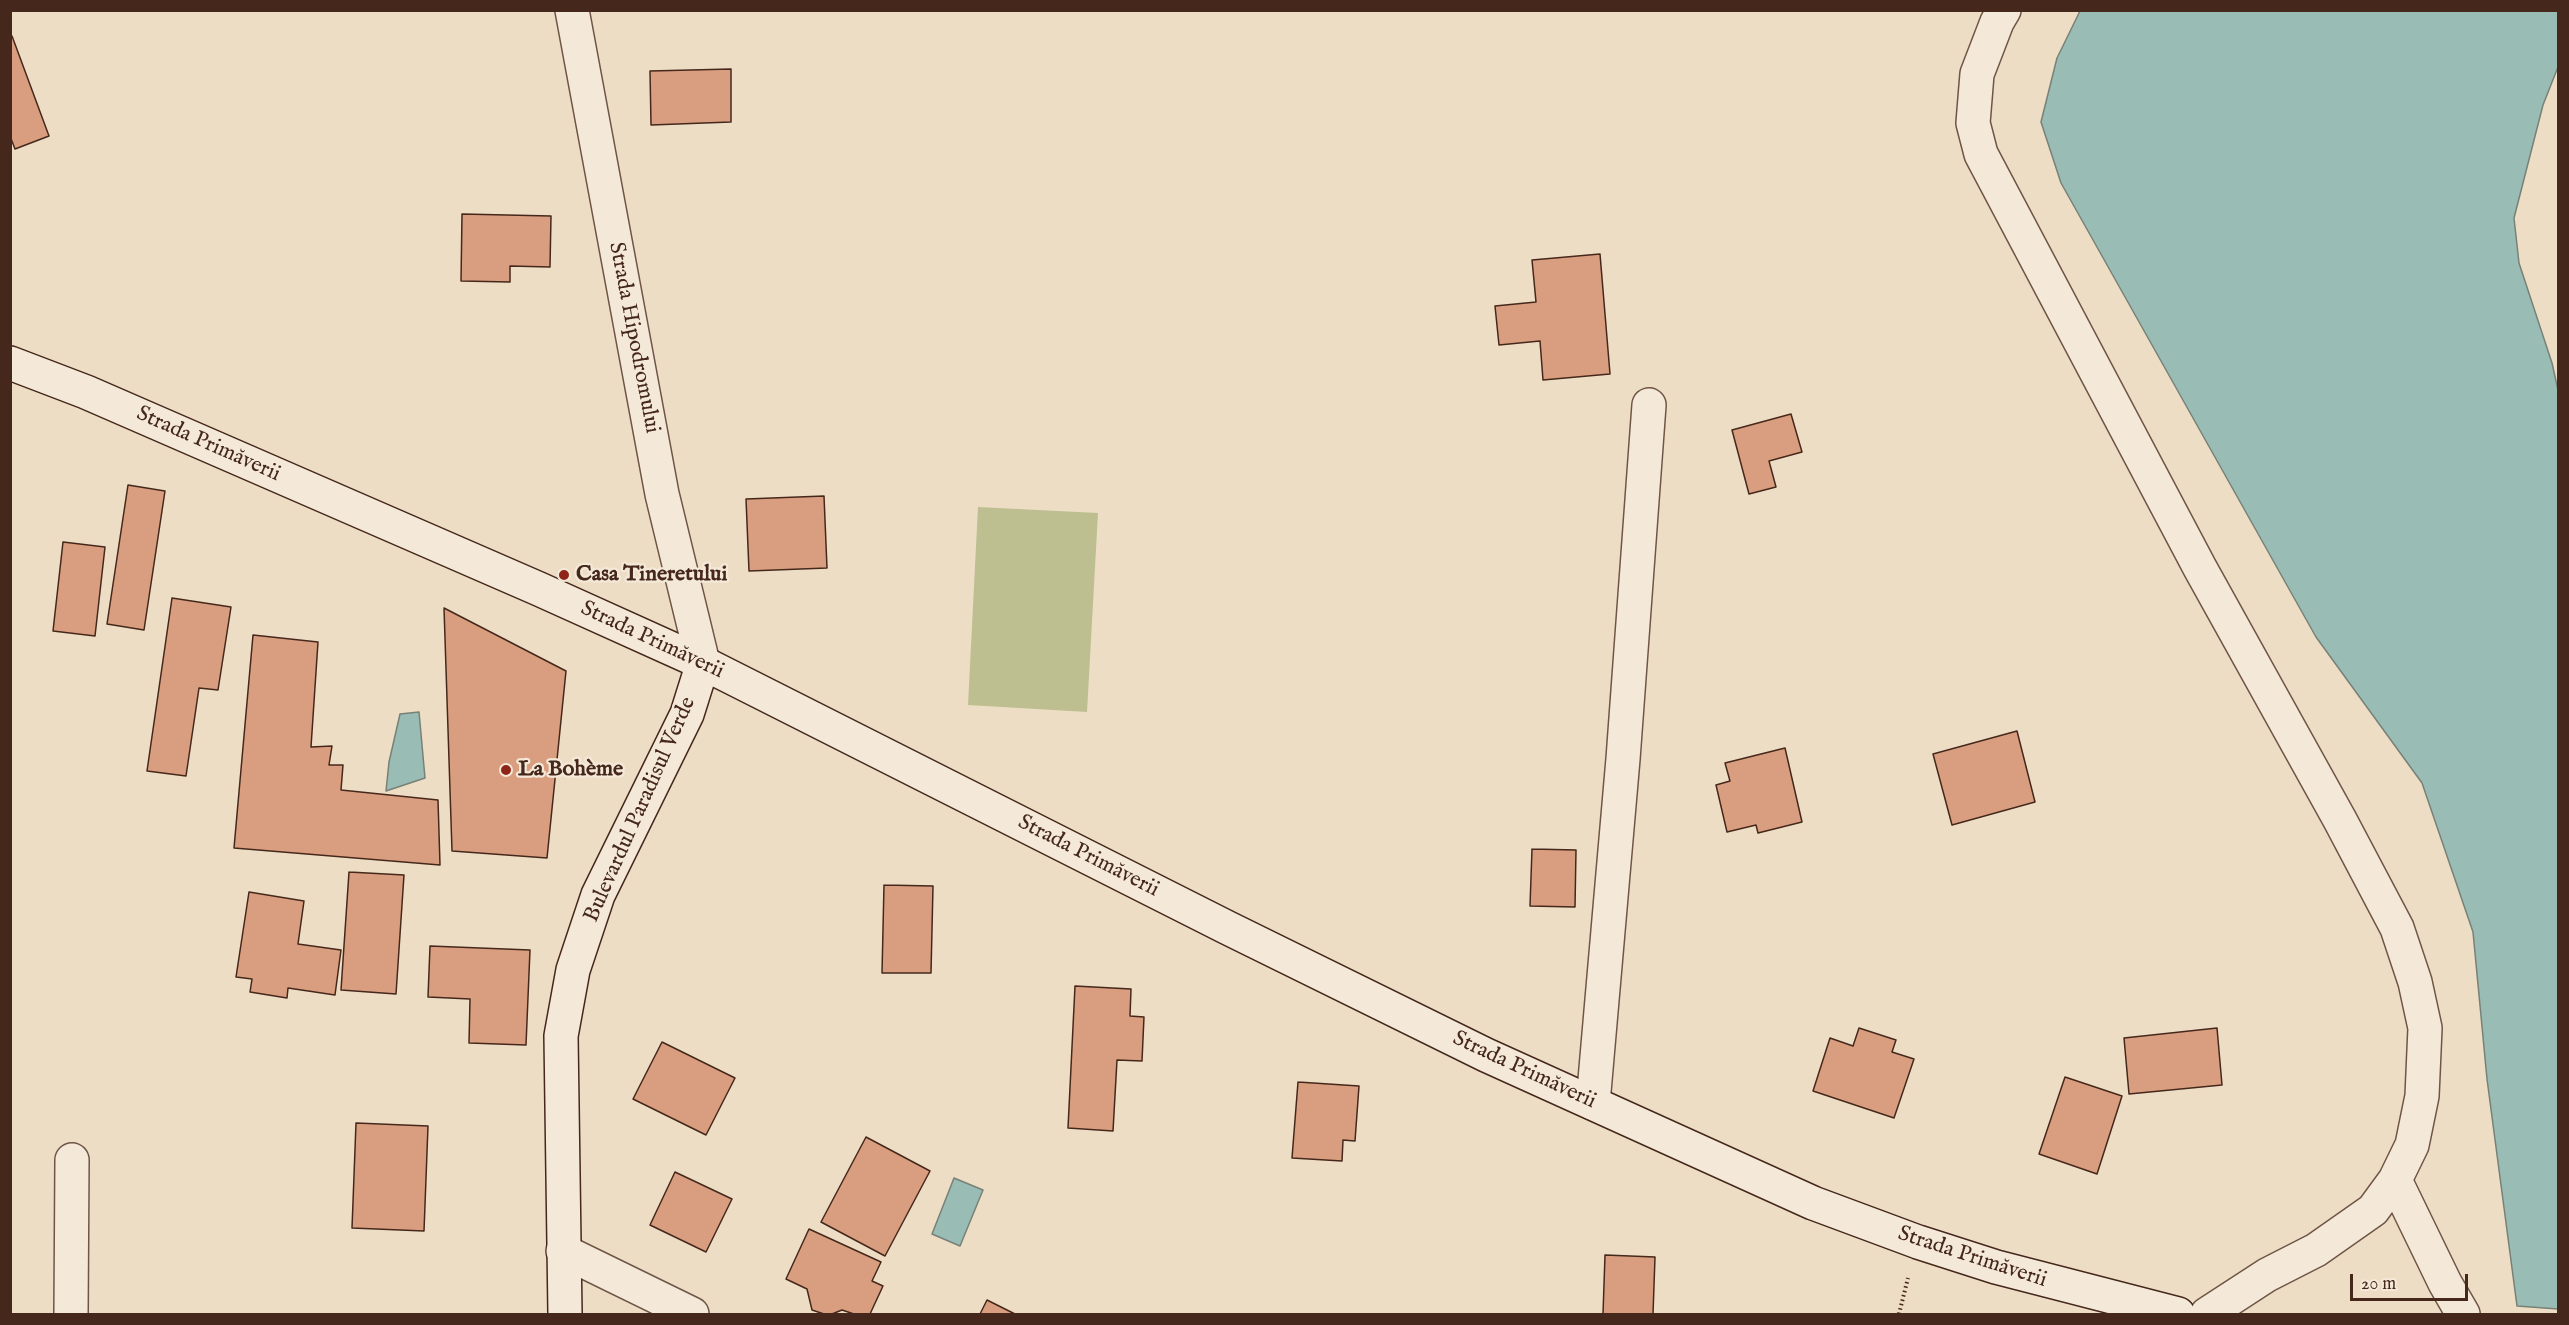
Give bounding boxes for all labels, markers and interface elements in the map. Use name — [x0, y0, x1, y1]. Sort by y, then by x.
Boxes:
street label: Strada Hipodromului — [602, 240, 664, 436]
street label: Strada Primăverii — [132, 401, 284, 489]
place label: Casa Tineretului — [576, 562, 727, 588]
marker: Casa Tineretului — [557, 568, 571, 582]
street label: Strada Primăverii — [576, 596, 728, 686]
street label: Bulevardul Paradisul Verde — [579, 693, 703, 927]
place label: La Bohème — [518, 757, 623, 783]
marker: La Bohème — [499, 763, 513, 777]
street label: Strada Primăverii — [1013, 810, 1163, 904]
street label: Strada Primăverii — [1448, 1026, 1600, 1116]
street label: Strada Primăverii — [1894, 1221, 2050, 1295]
scale bar — [2353, 1262, 2472, 1300]
text: 20 m — [2361, 1273, 2396, 1296]

